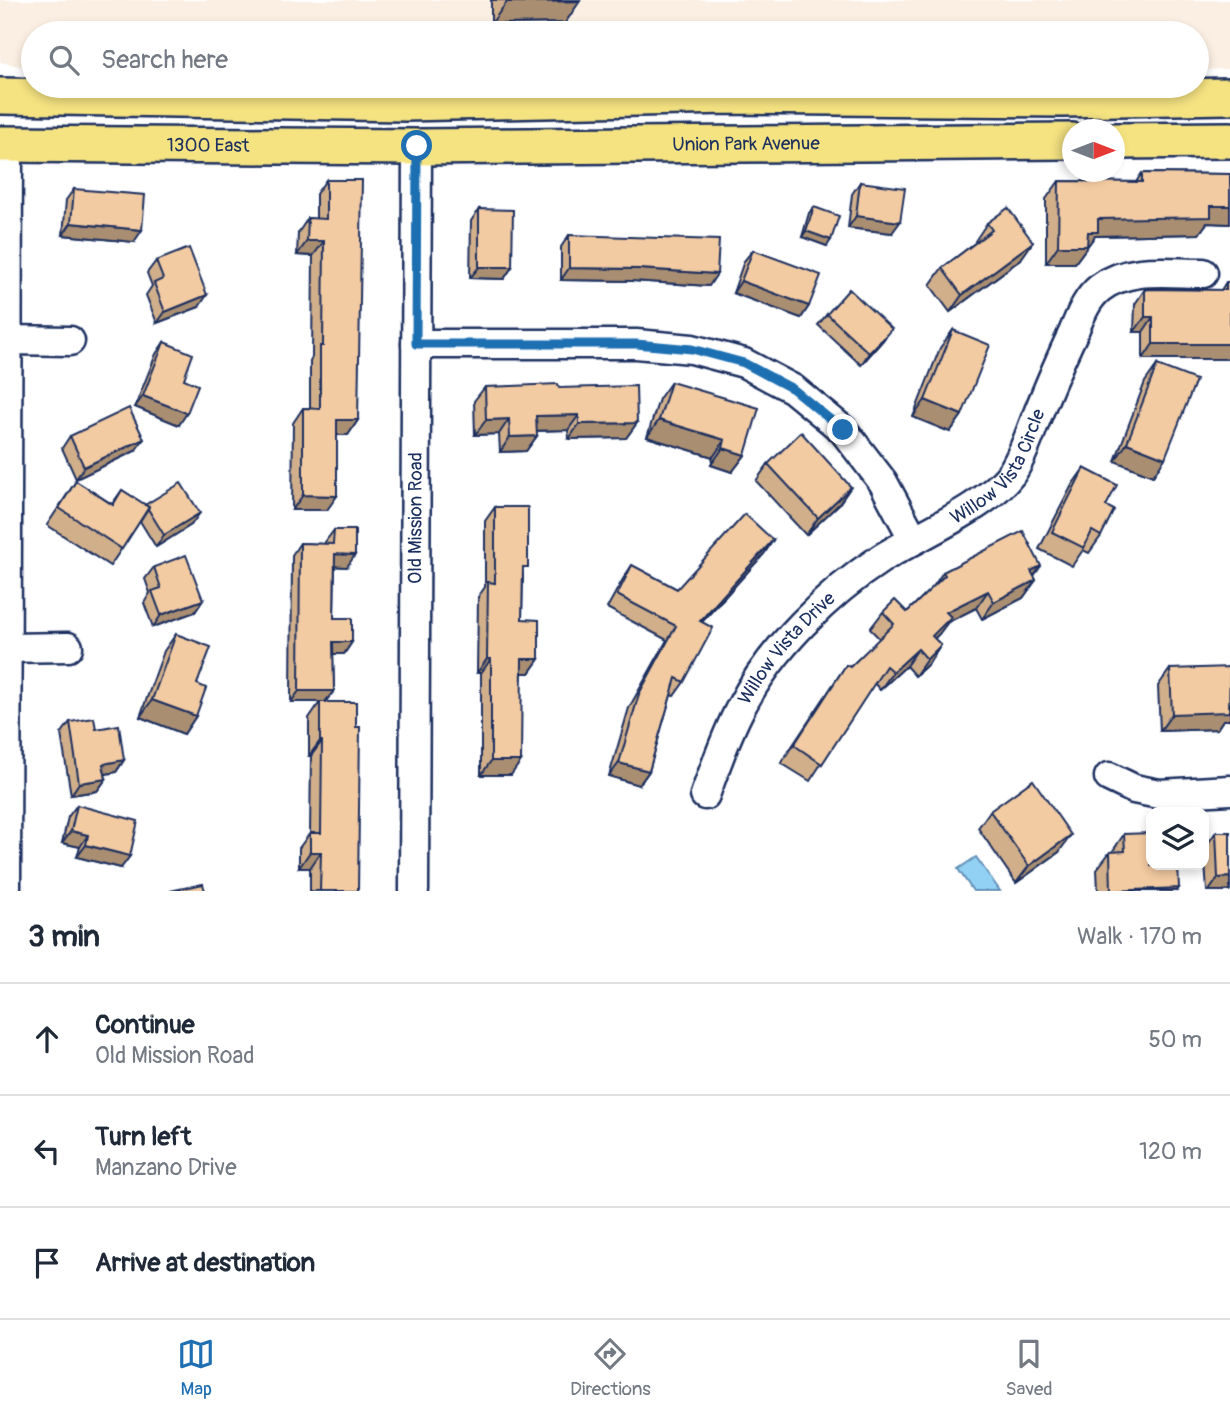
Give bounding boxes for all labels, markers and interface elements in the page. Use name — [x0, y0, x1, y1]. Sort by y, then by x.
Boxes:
search box — [21, 21, 1209, 98]
icon: search — [45, 41, 83, 79]
text: Search here — [101, 44, 228, 76]
north arrow — [1062, 119, 1125, 182]
route start — [401, 130, 432, 161]
street label: Union Park Avenue — [672, 131, 820, 157]
street label: 1300 East — [166, 133, 250, 158]
street label: Willow Vista Circle — [946, 405, 1051, 530]
route end — [827, 414, 858, 445]
street label: Old Mission Road — [403, 452, 428, 584]
street label: Willow Vista Drive — [733, 586, 841, 709]
map controls — [1146, 807, 1209, 870]
button: layers — [1146, 807, 1209, 870]
text: 3 min — [28, 918, 100, 955]
text: Walk · 170 m — [1077, 922, 1202, 951]
text: Continue — [95, 1009, 195, 1041]
icon: ahead — [28, 1020, 66, 1058]
text: 50 m — [1148, 1025, 1202, 1054]
text: Old Mission Road — [95, 1041, 254, 1070]
text: Turn left — [95, 1121, 191, 1153]
icon: left — [28, 1132, 66, 1170]
text: 120 m — [1139, 1137, 1202, 1166]
text: Manzano Drive — [95, 1153, 237, 1182]
icon: arrive — [28, 1244, 66, 1282]
text: Arrive at destination — [95, 1247, 315, 1279]
tab: Map — [177, 1335, 215, 1401]
tab: Directions — [570, 1335, 651, 1401]
tab: Saved — [1005, 1335, 1053, 1401]

